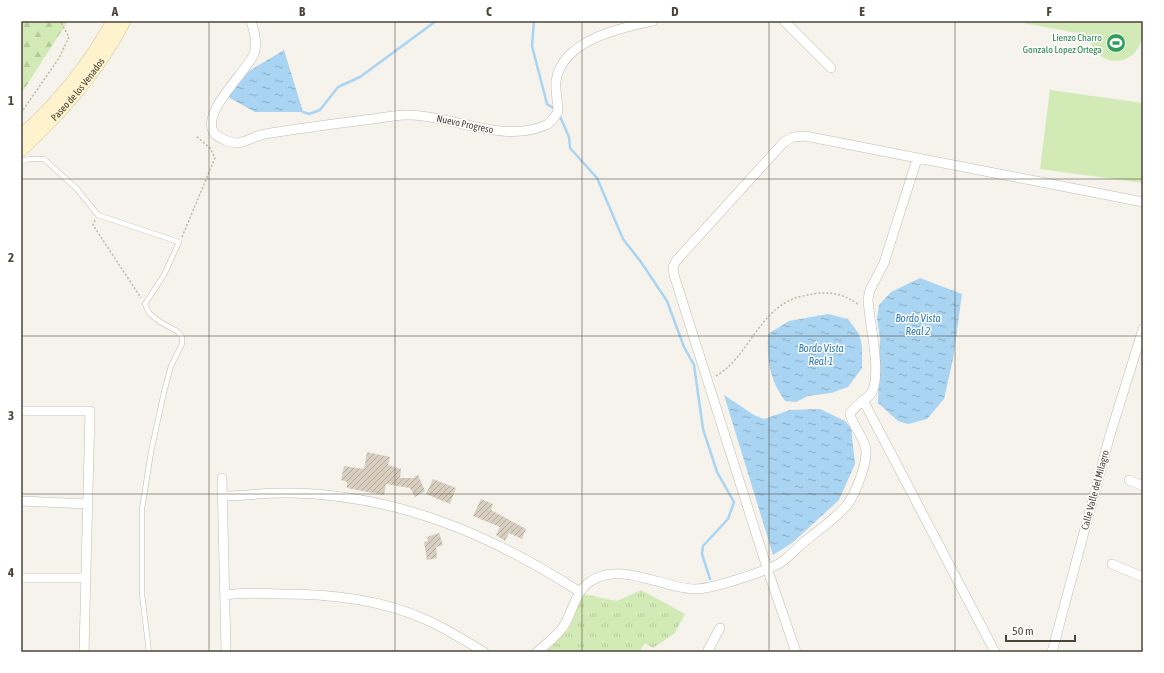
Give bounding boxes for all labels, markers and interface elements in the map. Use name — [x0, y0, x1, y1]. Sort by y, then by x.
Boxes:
text: A — [111, 4, 119, 19]
text: B — [299, 4, 306, 19]
text: C — [486, 4, 492, 19]
text: D — [671, 4, 679, 19]
text: E — [859, 4, 865, 19]
text: F — [1046, 4, 1052, 19]
place label: Lienzo Charro Gonzalo Lopez Ortega — [1023, 32, 1102, 55]
sports icon: Lienzo Charro Gonzalo Lopez Ortega — [1105, 32, 1127, 54]
street label: Paseo de los Venados — [48, 55, 106, 123]
text: 1 — [8, 93, 14, 108]
street label: Nuevo Progreso — [436, 113, 495, 135]
text: 2 — [8, 250, 14, 265]
water label: Bordo Vista Real 2 — [895, 312, 941, 337]
water label: Bordo Vista Real 1 — [798, 342, 844, 367]
text: 3 — [8, 408, 14, 423]
street label: Calle Valle del Milagro — [1079, 449, 1111, 531]
text: 4 — [7, 565, 14, 580]
scale bar — [1006, 617, 1075, 643]
text: 50 m — [1012, 624, 1034, 638]

